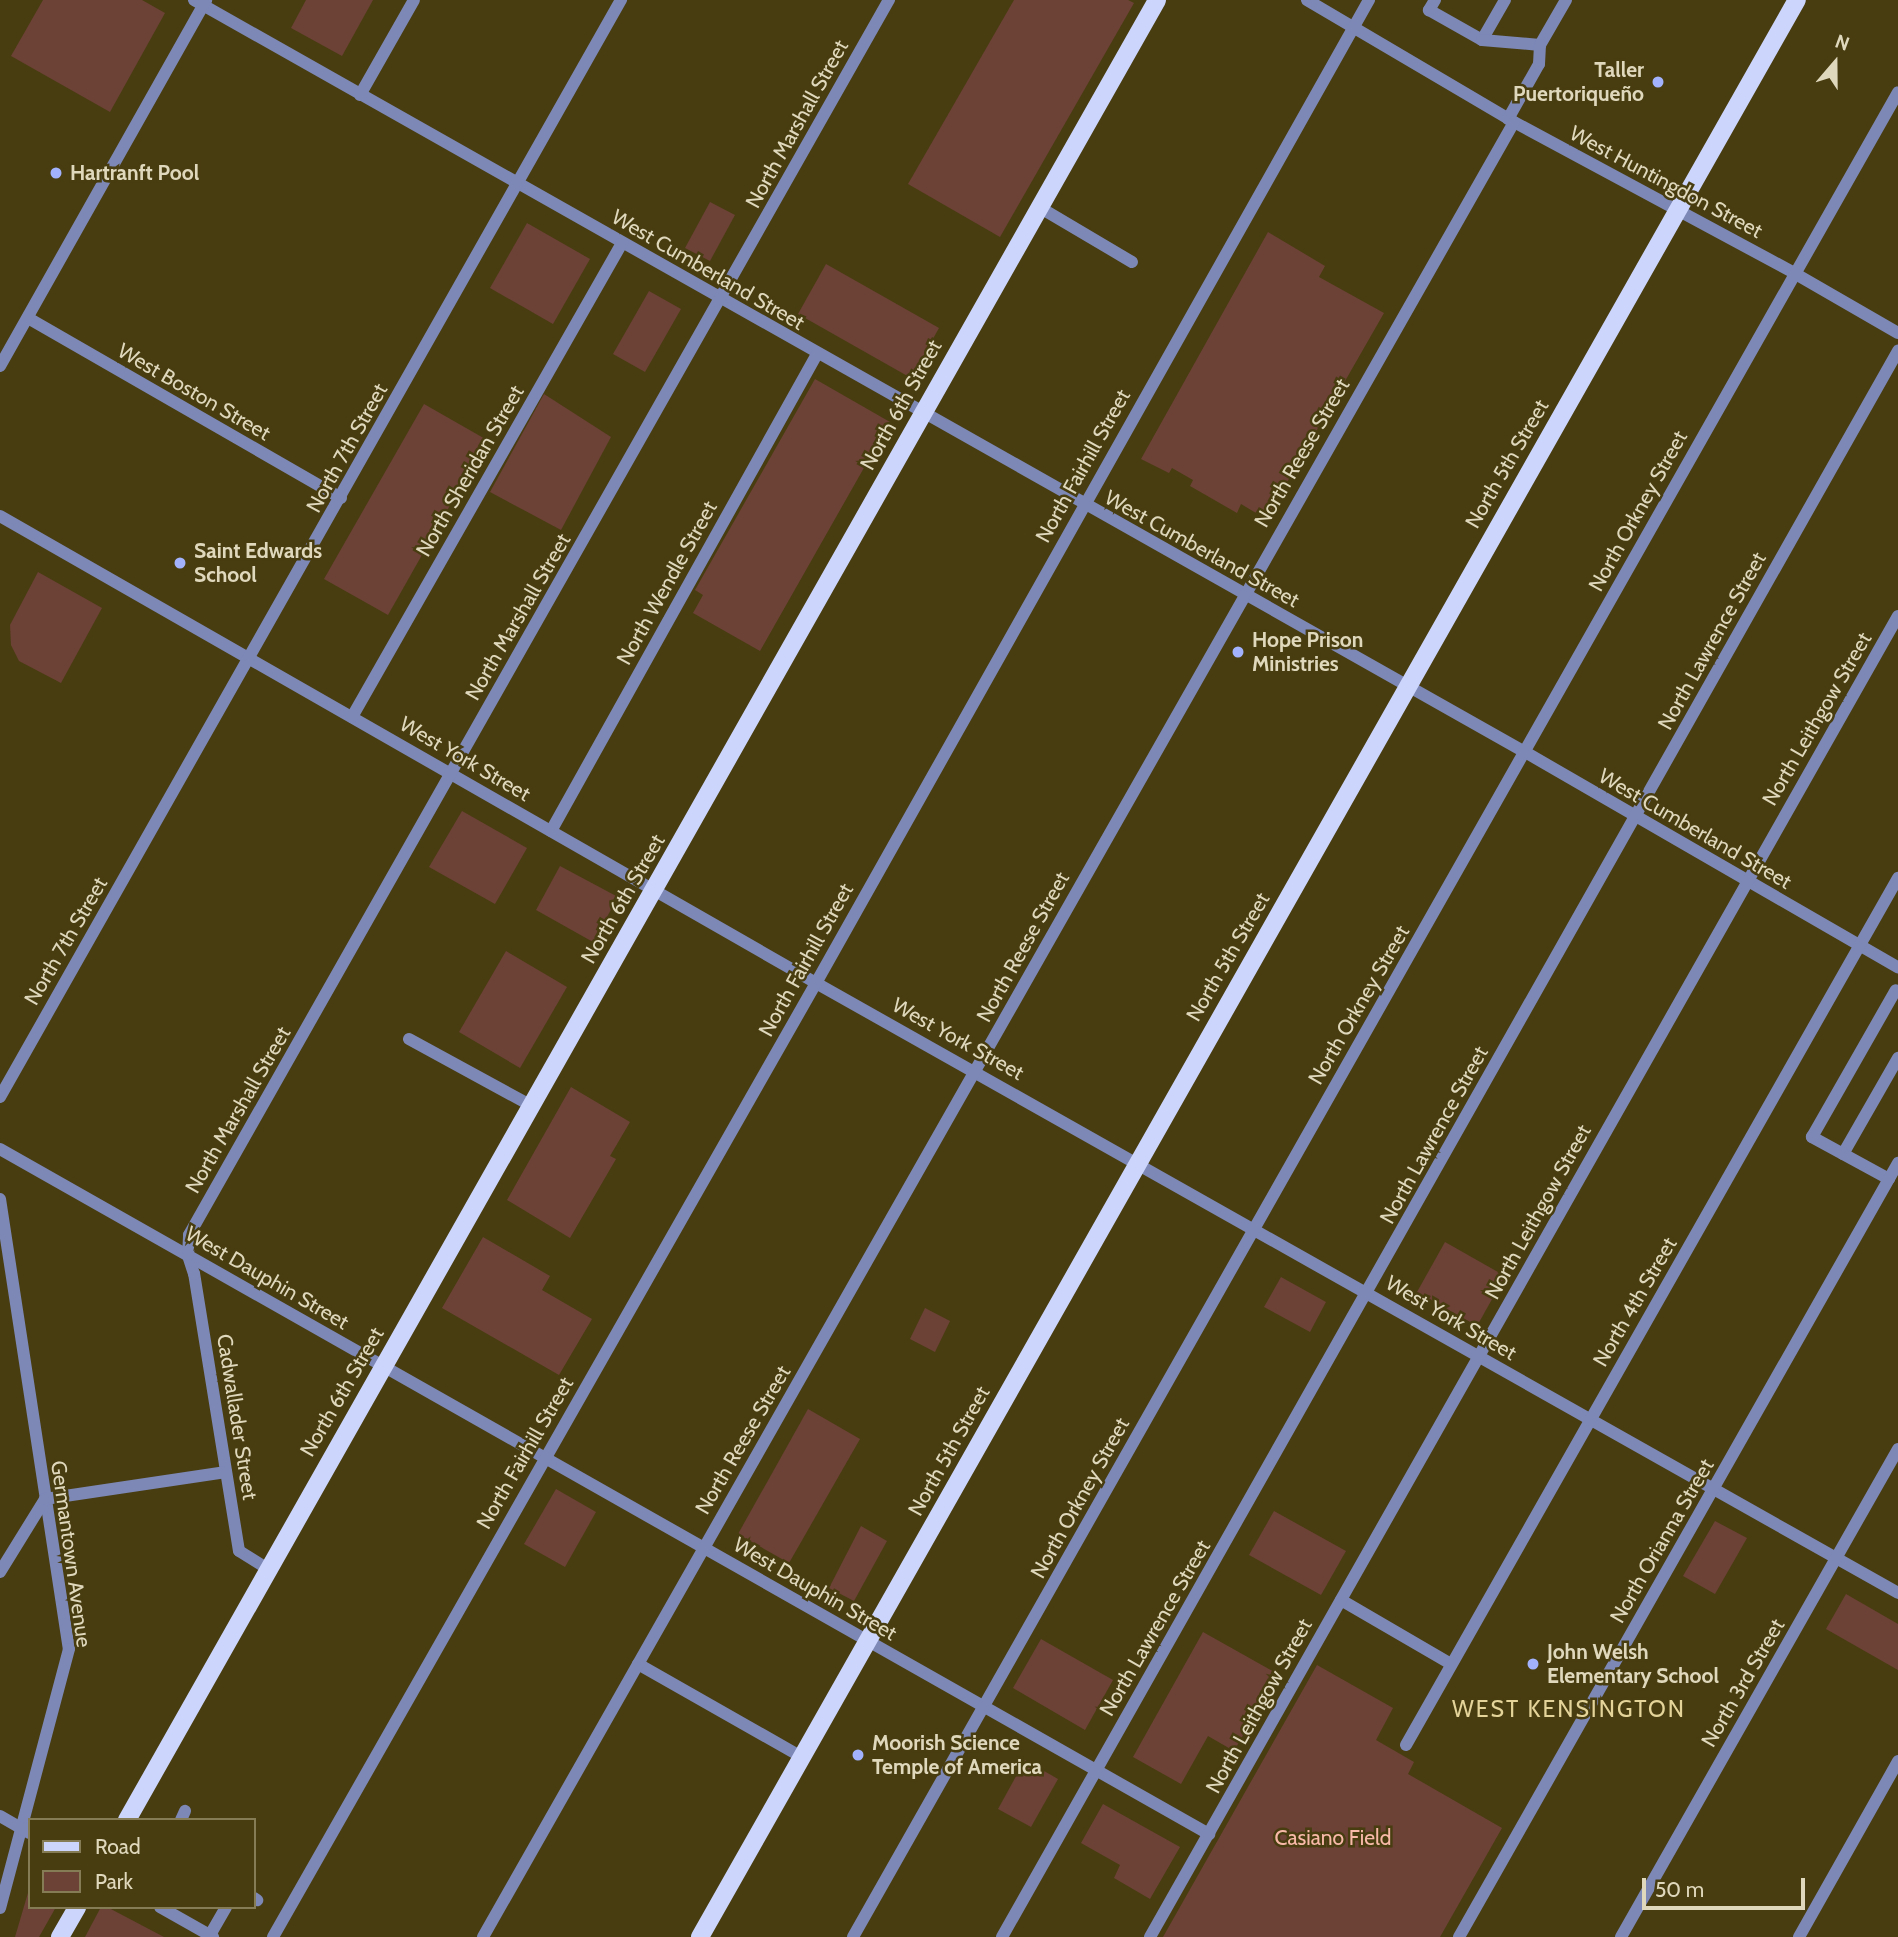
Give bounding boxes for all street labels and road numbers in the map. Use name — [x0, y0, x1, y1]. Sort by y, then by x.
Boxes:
street label: North Marshall Street — [740, 36, 854, 212]
street label: West Huntingdon Street — [1565, 120, 1767, 244]
street label: West Cumberland Street — [607, 204, 809, 336]
street label: North 6th Street — [855, 336, 947, 474]
street label: West Boston Street — [113, 338, 275, 446]
street label: North Reese Street — [1249, 374, 1355, 532]
street label: North 7th Street — [301, 379, 393, 517]
street label: North Sheridan Street — [411, 381, 529, 561]
street label: North Fairhill Street — [1030, 385, 1136, 547]
street label: North 5th Street — [1460, 395, 1554, 533]
street label: North Orkney Street — [1583, 426, 1693, 596]
street label: West Cumberland Street — [1100, 485, 1304, 613]
street label: North Wendle Street — [612, 497, 722, 669]
street label: North Marshall Street — [460, 529, 576, 705]
street label: North Lawrence Street — [1653, 548, 1771, 734]
street label: North Leithgow Street — [1757, 628, 1877, 810]
street label: West York Street — [395, 711, 535, 807]
street label: West Cumberland Street — [1594, 763, 1796, 895]
street label: North 6th Street — [576, 830, 670, 968]
street label: North Reese Street — [971, 868, 1075, 1026]
street label: North 7th Street — [19, 873, 113, 1009]
street label: North Fairhill Street — [753, 879, 859, 1041]
street label: North 5th Street — [1181, 888, 1275, 1026]
street label: North Orkney Street — [1303, 921, 1415, 1089]
street label: West York Street — [888, 992, 1028, 1086]
street label: North Marshall Street — [180, 1022, 296, 1198]
street label: North Lawrence Street — [1375, 1042, 1493, 1228]
street label: North Leithgow Street — [1480, 1120, 1596, 1304]
street label: West Dauphin Street — [181, 1221, 353, 1335]
street label: North 4th Street — [1588, 1233, 1682, 1371]
street label: West York Street — [1381, 1270, 1521, 1366]
street label: North 6th Street — [295, 1323, 389, 1461]
street label: Cadwallader Street — [211, 1332, 263, 1502]
street label: North Reese Street — [690, 1361, 796, 1519]
street label: North Fairhill Street — [471, 1373, 579, 1533]
street label: North 5th Street — [903, 1382, 995, 1520]
street label: North Orkney Street — [1025, 1413, 1135, 1583]
street label: North Orianna Street — [1605, 1454, 1719, 1628]
street label: Germantown Avenue — [45, 1459, 97, 1649]
street label: West Dauphin Street — [729, 1532, 901, 1646]
street label: North Lawrence Street — [1094, 1535, 1216, 1721]
street label: North Leithgow Street — [1201, 1614, 1317, 1798]
street label: North 3rd Street — [1696, 1614, 1790, 1752]

